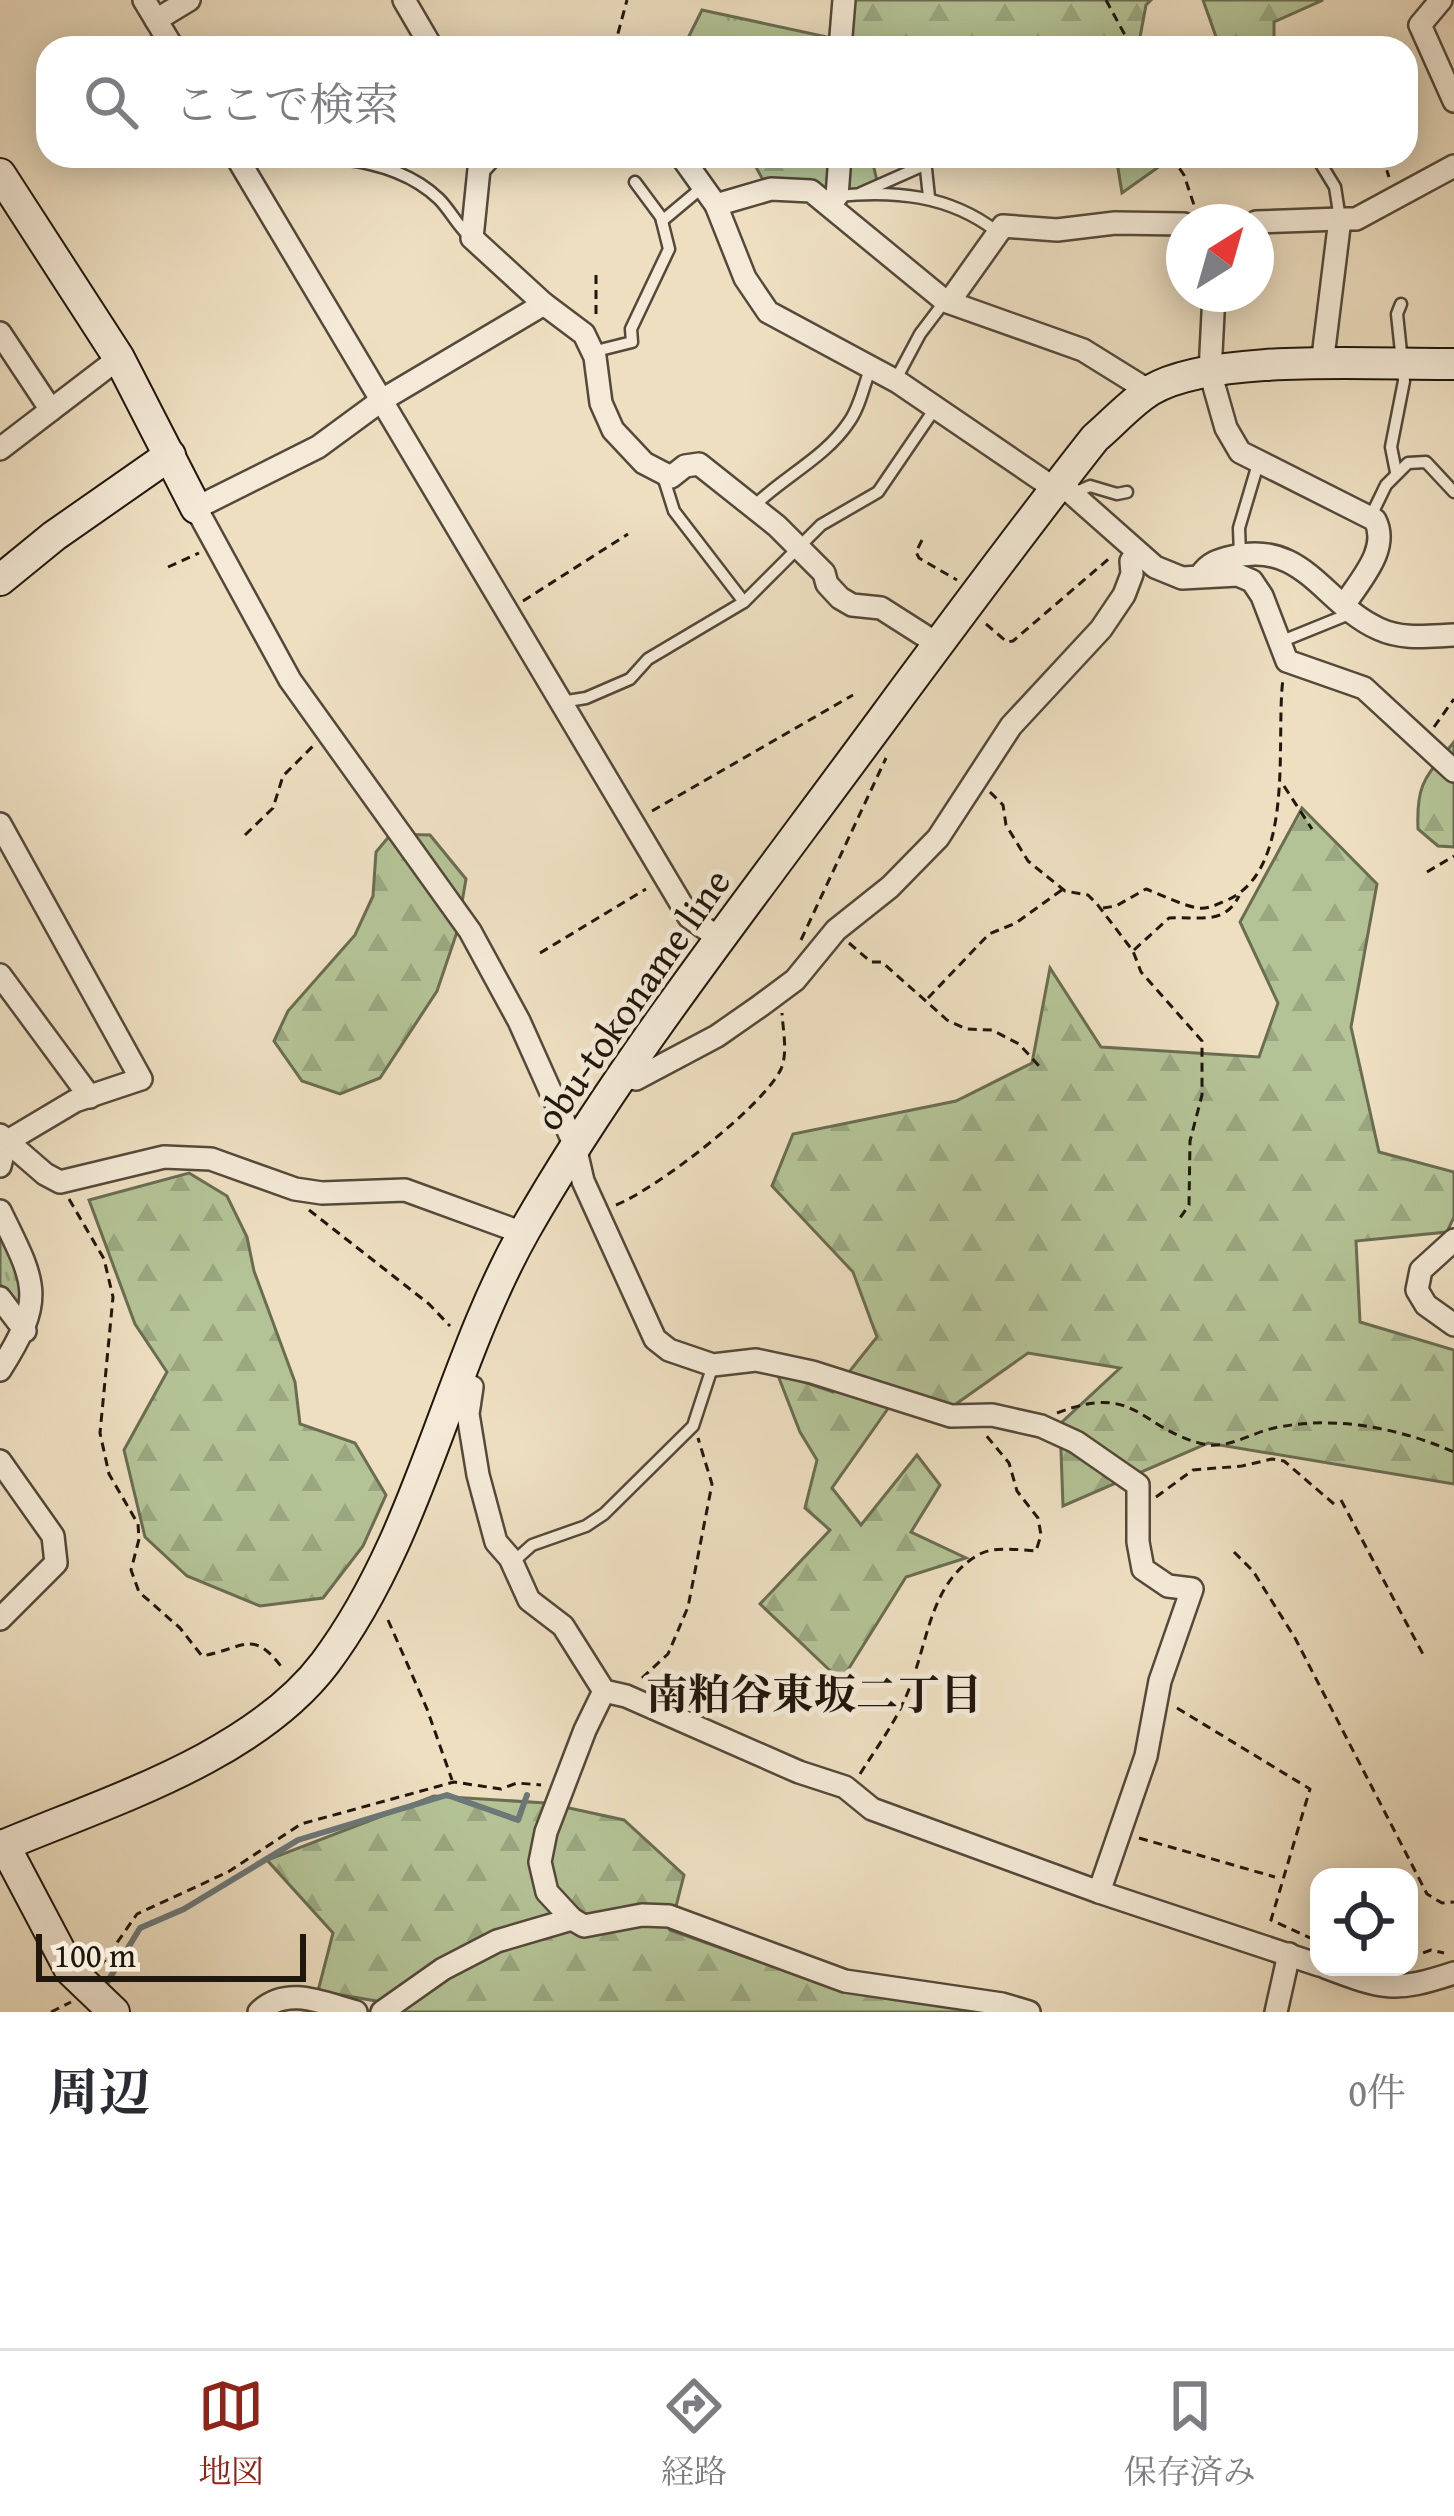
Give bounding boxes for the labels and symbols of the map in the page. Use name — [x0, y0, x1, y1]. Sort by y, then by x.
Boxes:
north arrow — [1166, 204, 1274, 312]
street label: obu-tokoname line — [520, 856, 743, 1141]
district label: 南粕谷東坂二丁目 — [646, 1663, 982, 1724]
scale bar — [36, 1928, 306, 1981]

